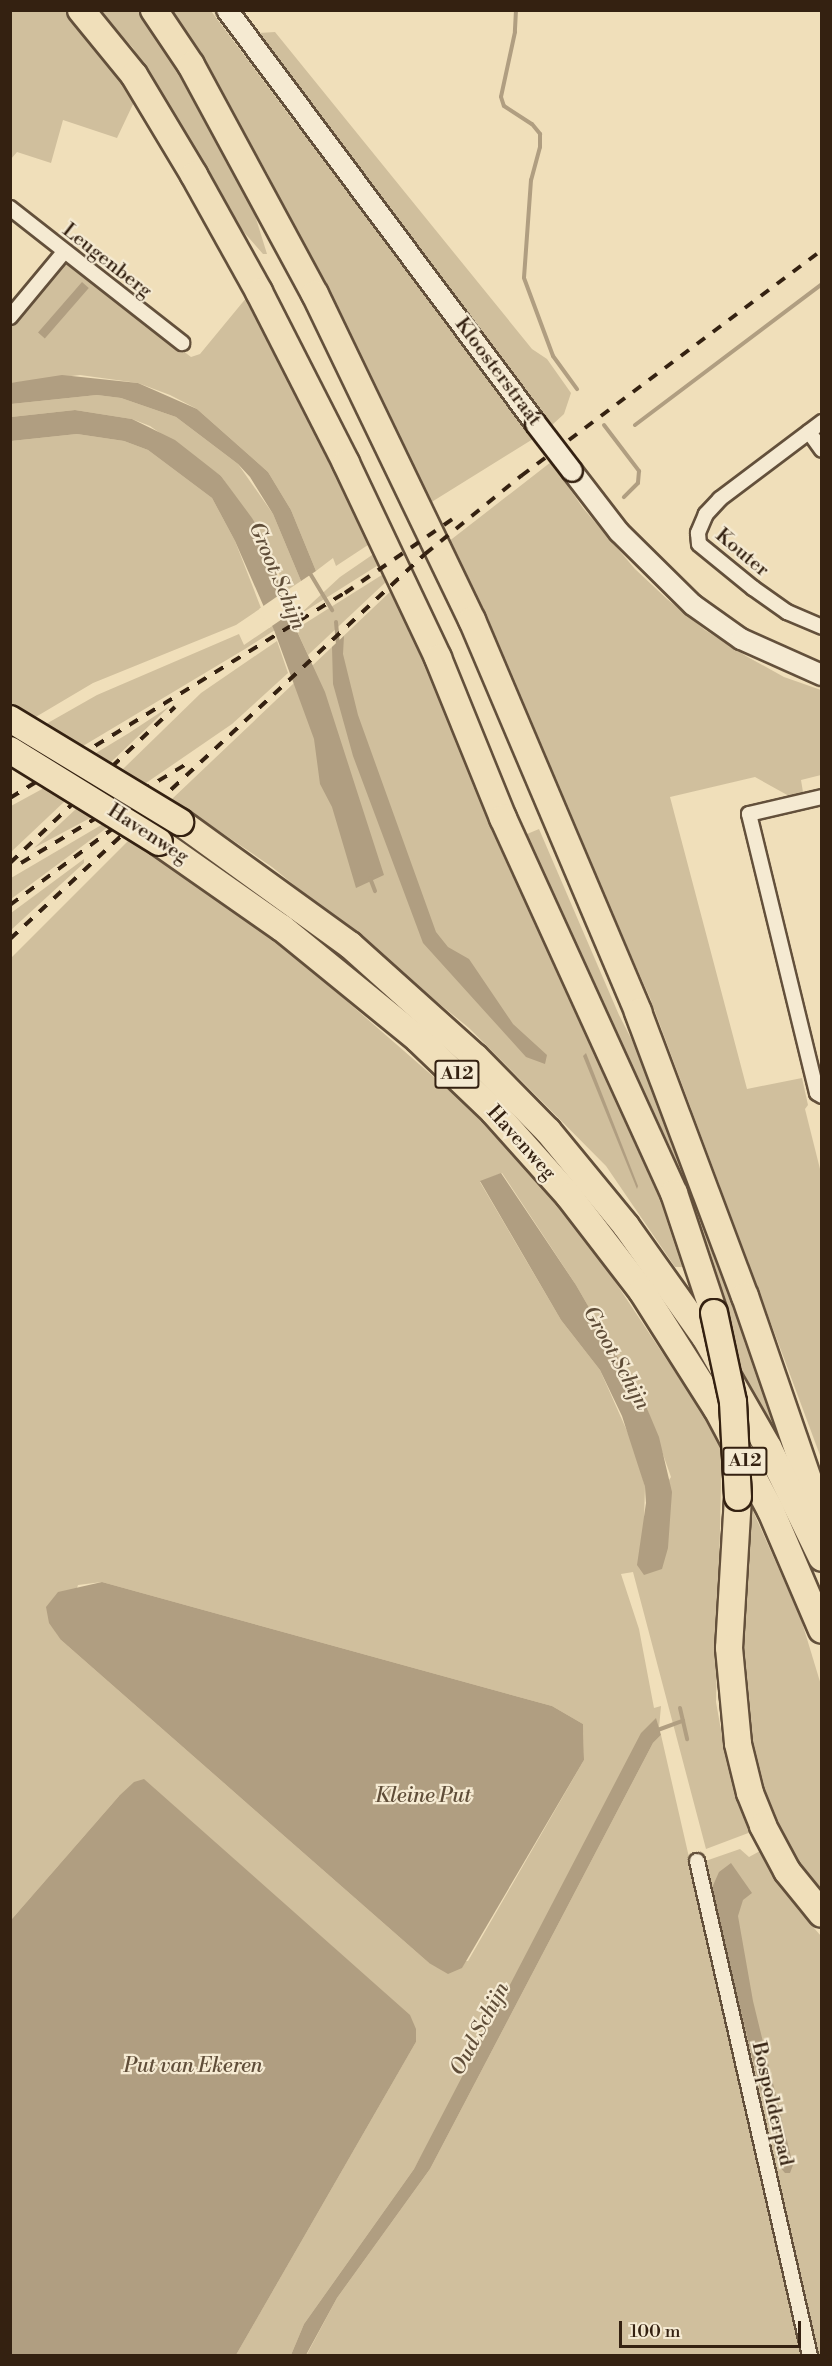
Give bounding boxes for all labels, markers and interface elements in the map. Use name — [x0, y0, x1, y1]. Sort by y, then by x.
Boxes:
street label: Leugenberg — [57, 219, 157, 303]
street label: Kloosterstraat — [449, 313, 547, 431]
water label: Groot Schijn — [243, 518, 311, 634]
street label: Kouter — [710, 524, 774, 582]
street label: Havenweg — [103, 799, 193, 869]
road number: A12 — [433, 1059, 481, 1089]
street label: Havenweg — [481, 1101, 561, 1185]
water label: Groot Schijn — [577, 1302, 655, 1414]
road number: A12 — [721, 1446, 769, 1476]
water label: Kleine Put — [375, 1783, 471, 1809]
water label: Oud Schijn — [445, 1978, 515, 2080]
street label: Bospolderpad — [746, 2040, 798, 2168]
water label: Put van Ekeren — [123, 2053, 263, 2079]
scale bar — [622, 2309, 804, 2347]
text: 100 m — [630, 2320, 681, 2343]

